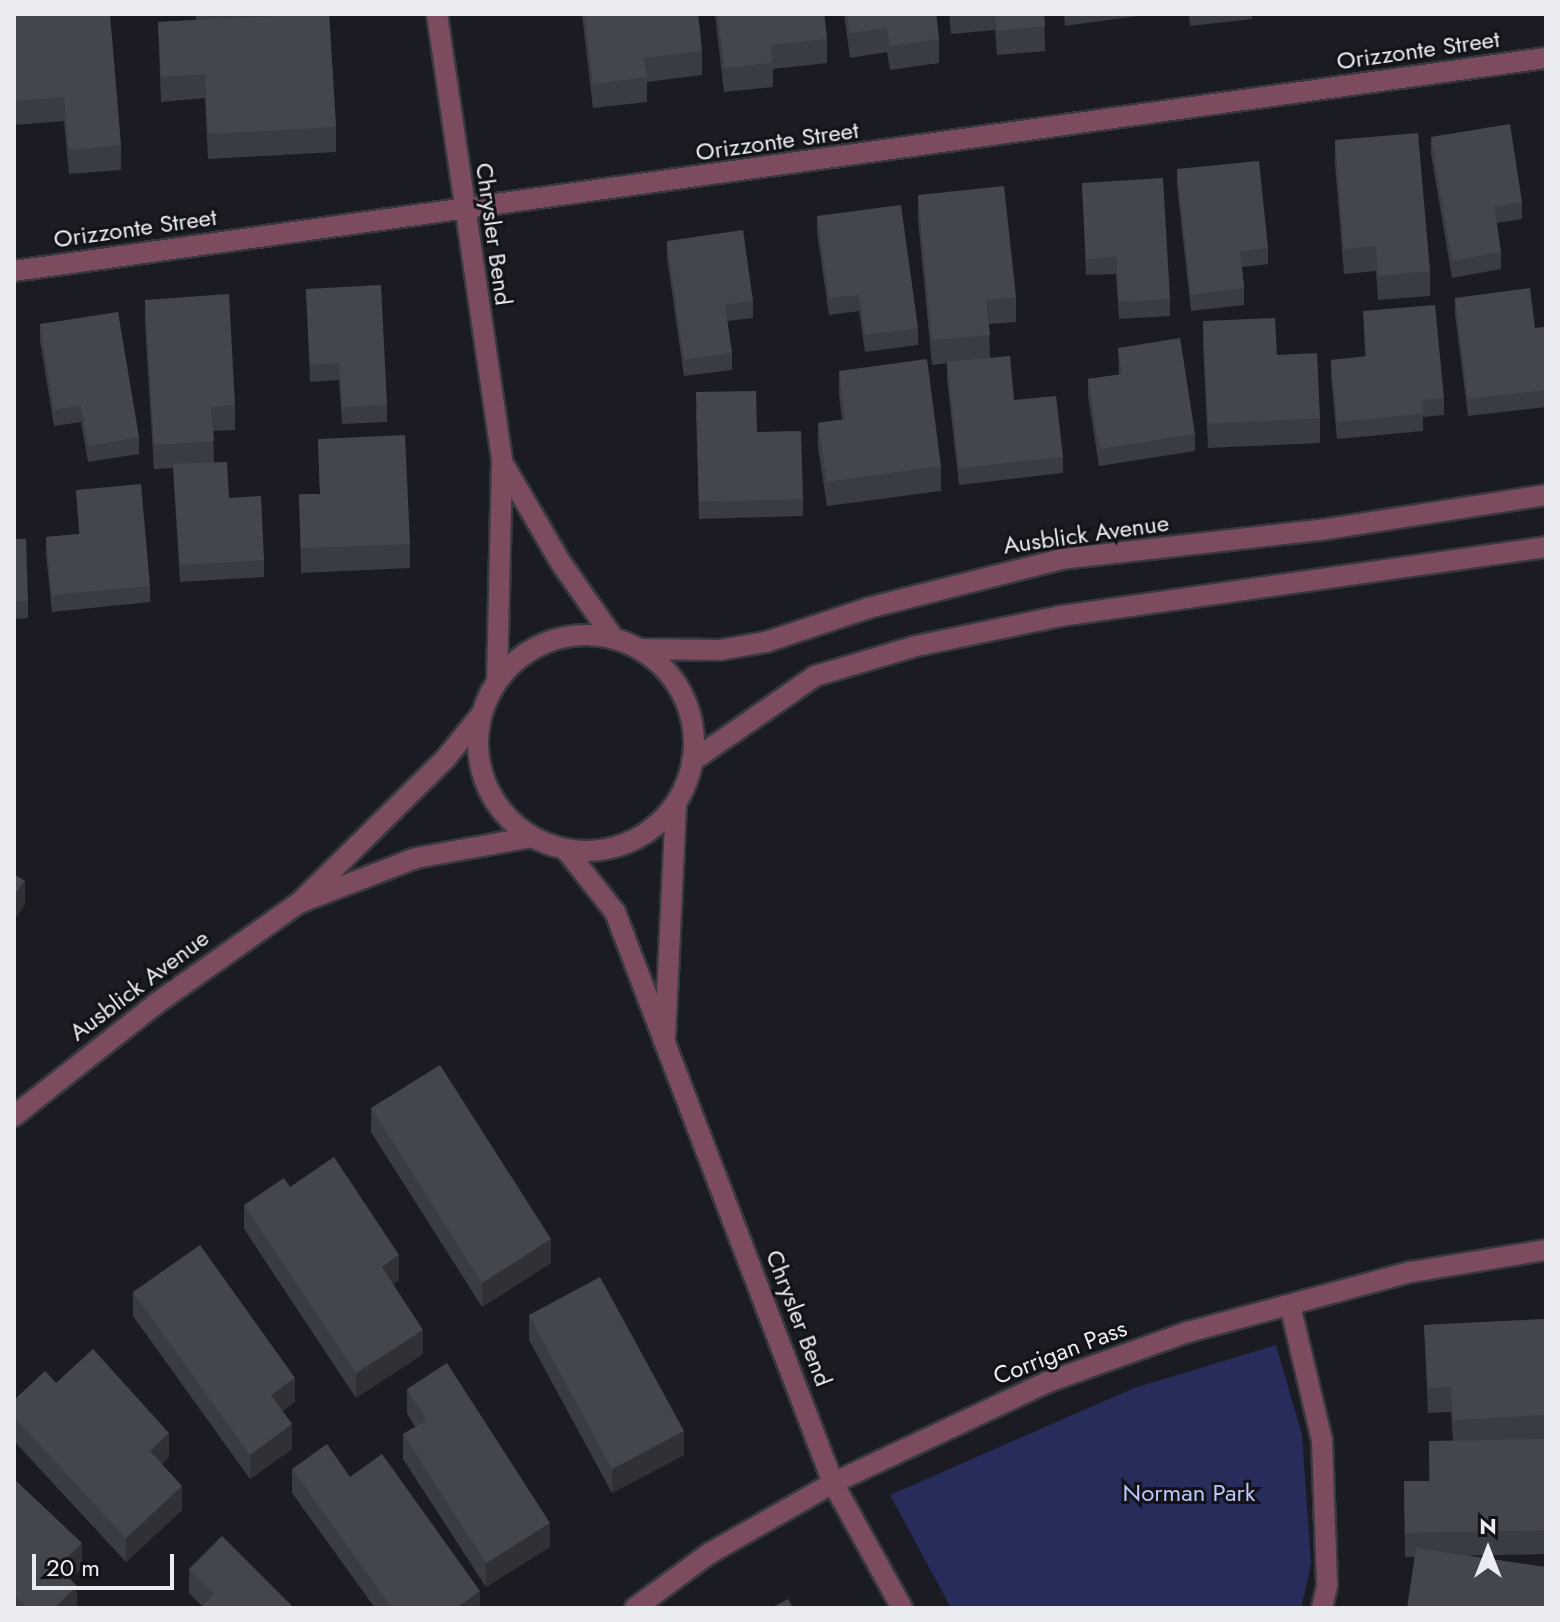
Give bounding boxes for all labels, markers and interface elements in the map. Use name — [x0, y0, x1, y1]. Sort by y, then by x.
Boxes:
street label: Orizzonte Street — [1335, 24, 1501, 76]
street label: Orizzonte Street — [694, 115, 860, 167]
street label: Chrysler Bend — [470, 161, 518, 307]
street label: Orizzonte Street — [52, 202, 218, 254]
street label: Ausblick Avenue — [1001, 508, 1171, 560]
street label: Ausblick Avenue — [64, 923, 214, 1047]
street label: Chrysler Bend — [760, 1246, 838, 1390]
street label: Corrigan Pass — [989, 1313, 1131, 1391]
park label: Norman Park — [1123, 1479, 1255, 1507]
north arrow — [1448, 1510, 1528, 1590]
text: N — [1479, 1510, 1497, 1542]
scale bar — [36, 1538, 178, 1588]
text: 20 m — [46, 1550, 100, 1585]

